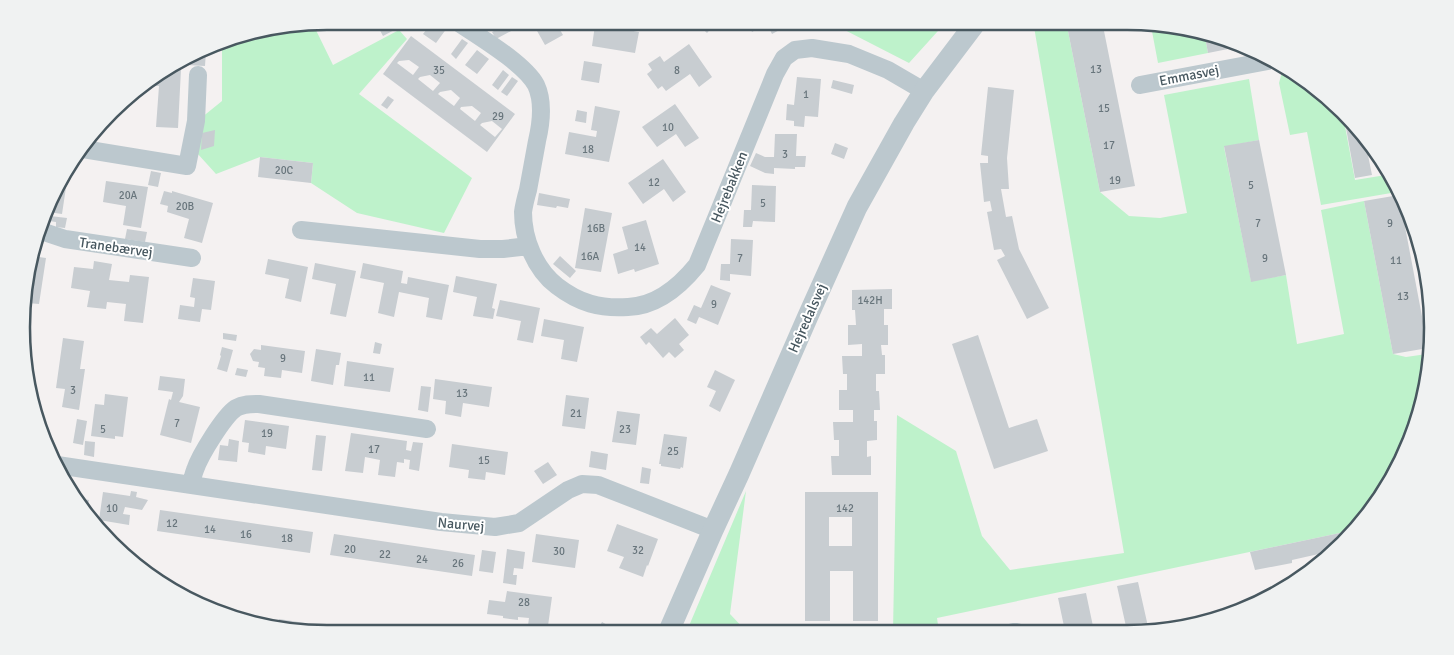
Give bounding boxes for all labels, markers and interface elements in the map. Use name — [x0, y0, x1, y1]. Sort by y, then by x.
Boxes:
street label: Emmasvej — [1158, 61, 1220, 90]
house number: 13 — [1090, 63, 1102, 76]
house number: 35 — [433, 64, 445, 77]
house number: 8 — [674, 64, 680, 77]
house number: 1 — [803, 88, 809, 101]
house number: 15 — [1098, 102, 1110, 115]
house number: 29 — [492, 110, 504, 123]
house number: 10 — [662, 121, 674, 134]
house number: 17 — [1103, 139, 1115, 152]
house number: 18 — [582, 143, 594, 156]
house number: 3 — [782, 148, 788, 161]
street label: Hejrebakken — [708, 149, 751, 225]
house number: 20C — [275, 164, 294, 177]
house number: 19 — [1109, 174, 1121, 187]
house number: 12 — [648, 176, 660, 189]
house number: 5 — [1248, 179, 1254, 192]
house number: 20A — [119, 189, 138, 202]
house number: 5 — [760, 197, 766, 210]
house number: 20B — [176, 200, 195, 213]
house number: 7 — [1255, 217, 1261, 230]
house number: 9 — [1387, 217, 1393, 230]
house number: 16B — [587, 222, 606, 235]
street label: Tranebærvej — [78, 234, 154, 261]
house number: 14 — [634, 241, 646, 254]
house number: 16A — [581, 250, 600, 263]
house number: 7 — [737, 252, 743, 265]
house number: 9 — [1262, 252, 1268, 265]
house number: 11 — [1390, 254, 1402, 267]
street label: Hejredalsvej — [785, 281, 830, 355]
house number: 13 — [1397, 290, 1409, 303]
house number: 142H — [857, 294, 883, 307]
house number: 9 — [711, 298, 717, 311]
house number: 9 — [280, 352, 286, 365]
house number: 11 — [363, 371, 375, 384]
house number: 3 — [70, 384, 76, 397]
house number: 13 — [456, 387, 468, 400]
house number: 21 — [570, 407, 582, 420]
house number: 7 — [174, 417, 180, 430]
house number: 5 — [100, 423, 106, 436]
house number: 23 — [619, 423, 631, 436]
house number: 19 — [261, 427, 273, 440]
house number: 17 — [368, 443, 380, 456]
house number: 25 — [667, 445, 679, 458]
house number: 15 — [478, 454, 490, 467]
house number: 10 — [106, 502, 118, 515]
house number: 142 — [836, 502, 854, 515]
street label: Naurvej — [437, 514, 485, 535]
house number: 12 — [166, 517, 178, 530]
house number: 14 — [204, 523, 216, 536]
house number: 16 — [240, 528, 252, 541]
house number: 18 — [281, 532, 293, 545]
house number: 20 — [344, 543, 356, 556]
house number: 32 — [632, 544, 644, 557]
house number: 30 — [553, 545, 565, 558]
house number: 22 — [379, 548, 391, 561]
house number: 24 — [416, 553, 428, 566]
house number: 26 — [452, 557, 464, 570]
house number: 28 — [518, 596, 530, 609]

